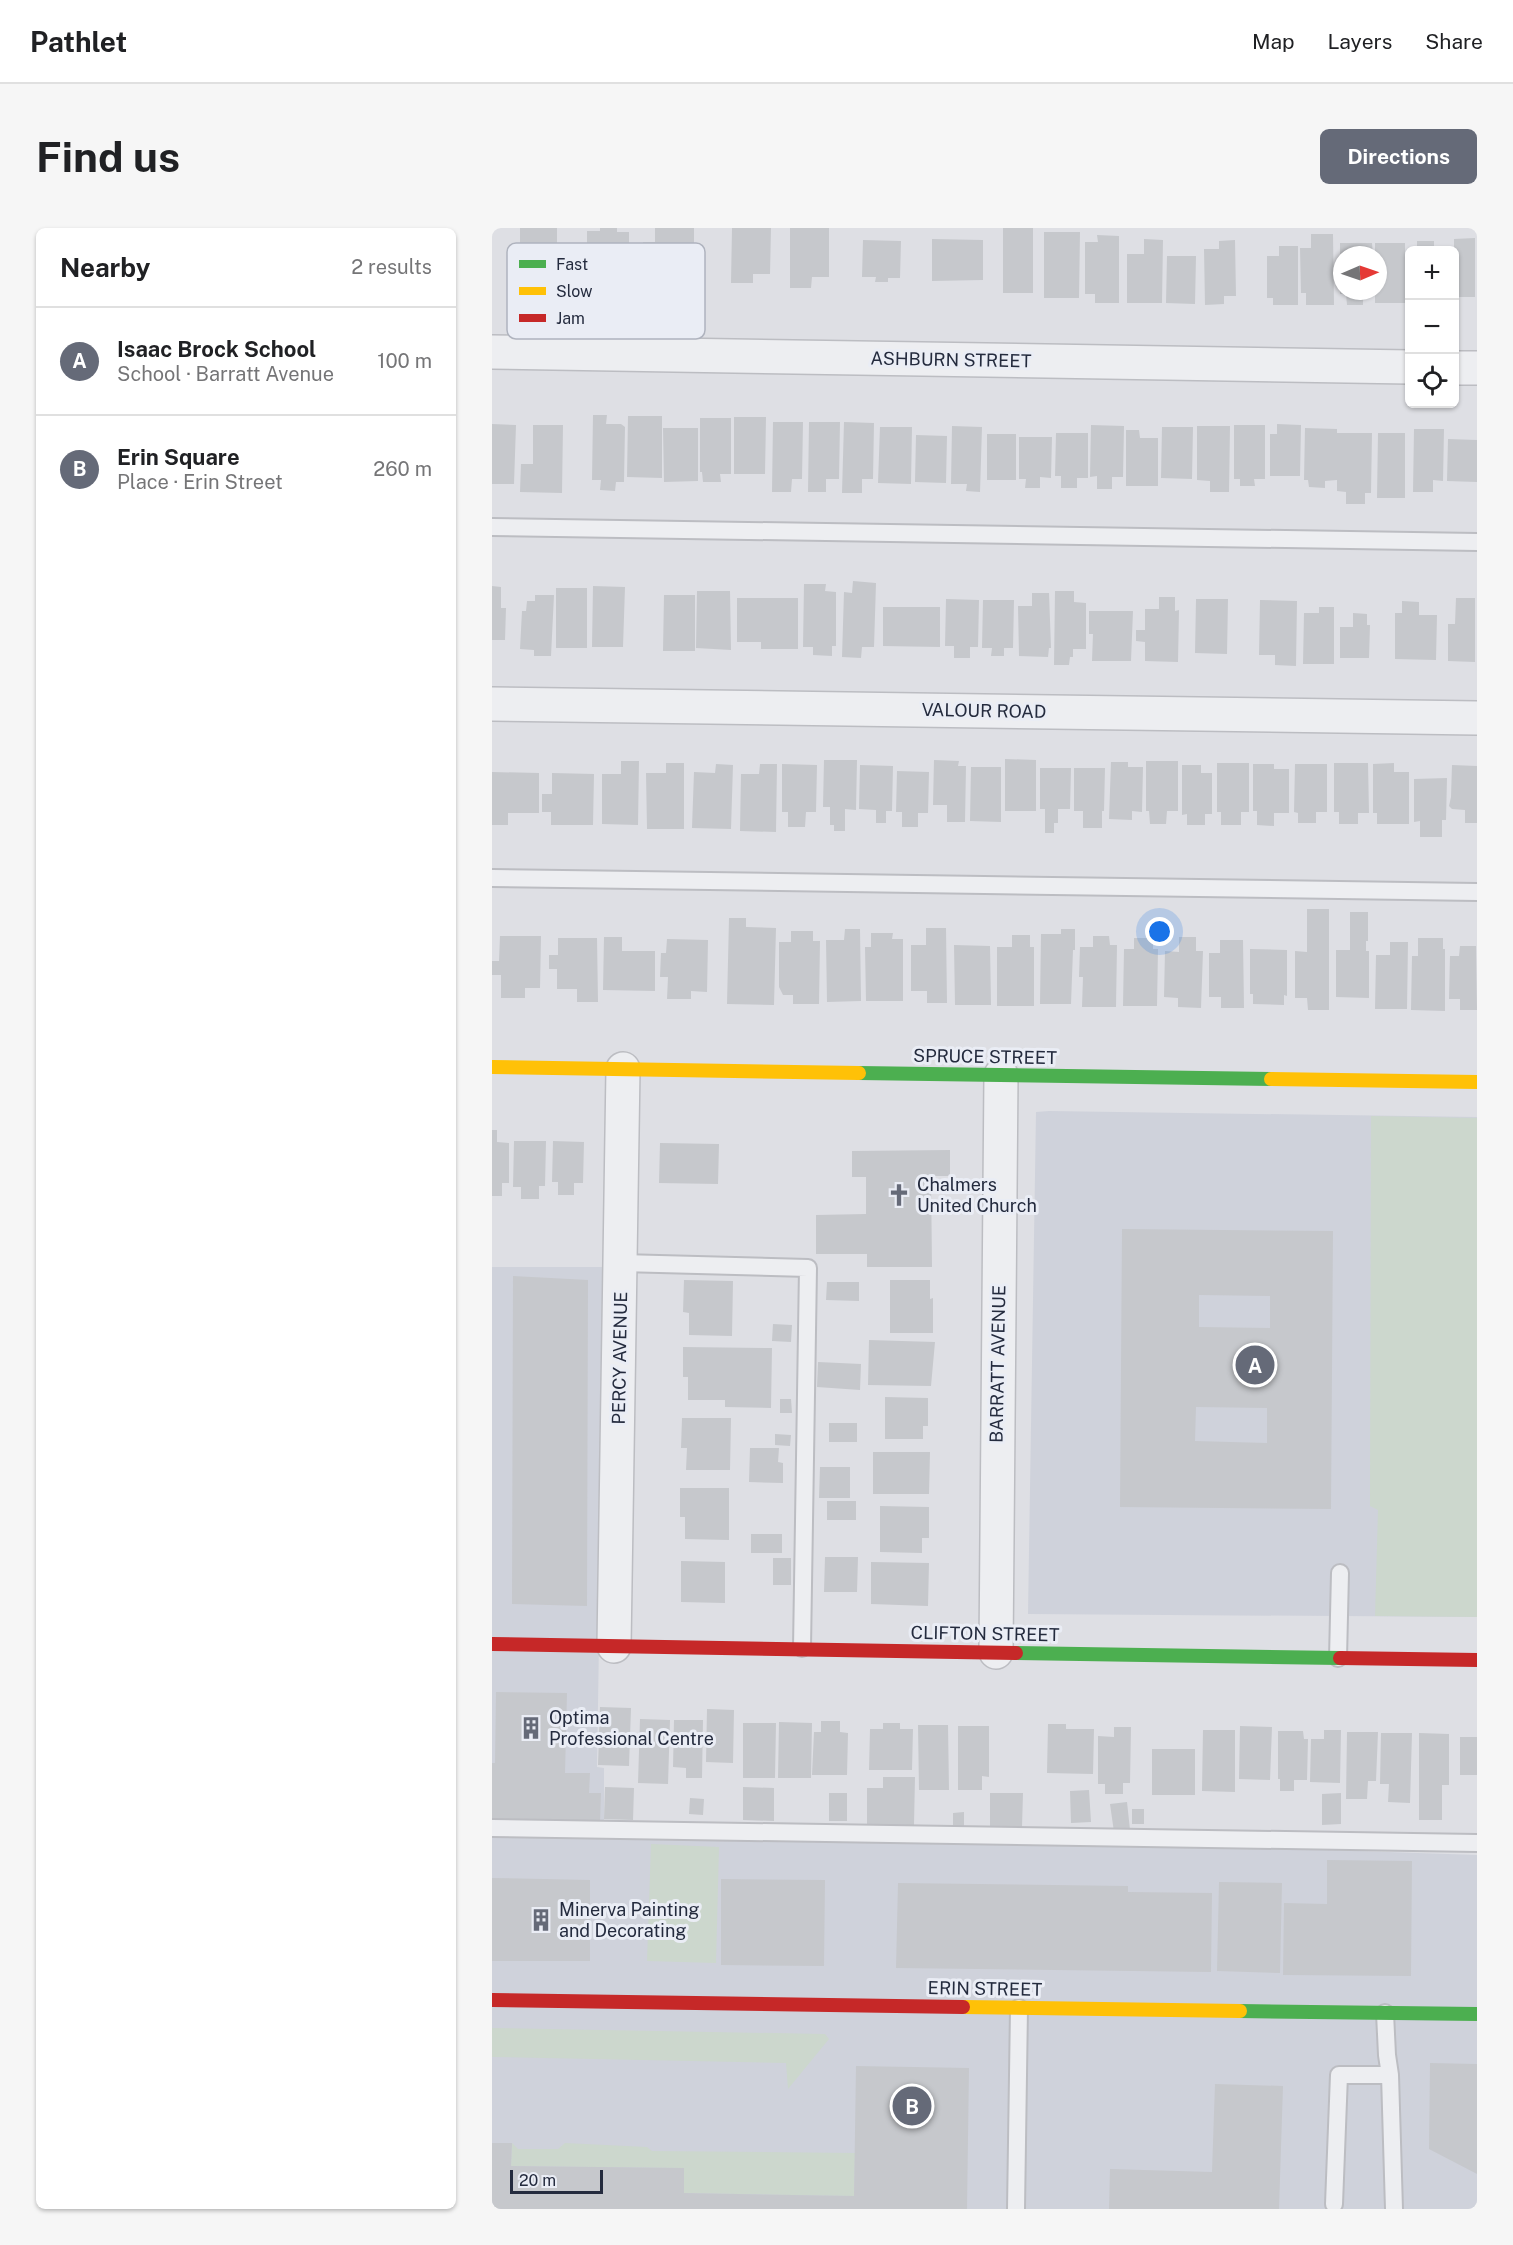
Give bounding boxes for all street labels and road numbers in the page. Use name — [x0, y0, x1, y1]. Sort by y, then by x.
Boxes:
street label: ASHBURN STREET — [870, 348, 1032, 371]
street label: VALOUR ROAD — [921, 699, 1047, 722]
street label: SPRUCE STREET — [913, 1045, 1057, 1068]
street label: BARRATT AVENUE — [986, 1285, 1009, 1443]
street label: PERCY AVENUE — [608, 1291, 631, 1425]
street label: CLIFTON STREET — [910, 1622, 1060, 1645]
street label: ERIN STREET — [928, 1977, 1043, 2000]

